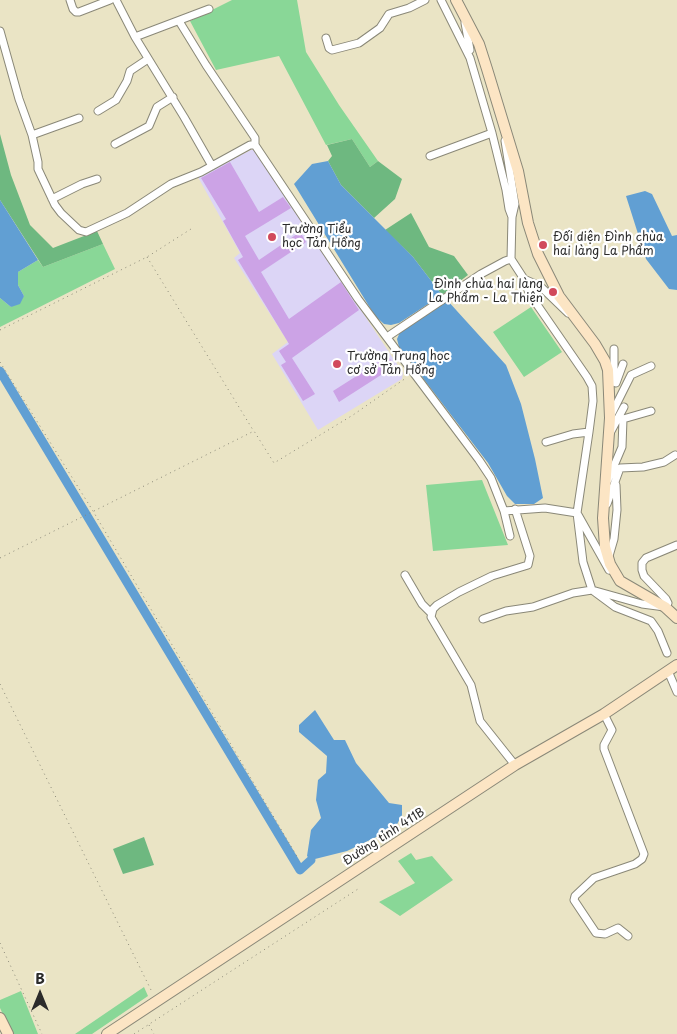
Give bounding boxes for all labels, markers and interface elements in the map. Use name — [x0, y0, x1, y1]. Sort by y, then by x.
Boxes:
place label: Trường Tiểu học Tản Hồng — [282, 223, 361, 251]
marker: Trường Tiểu học Tản Hồng — [266, 231, 278, 243]
place label: Đối diện Đình chùa hai làng La Phẩm — [553, 231, 663, 259]
marker: Đối diện Đình chùa hai làng La Phẩm — [537, 239, 549, 251]
place label: Đình chùa hai làng La Phẩm - La Thiện — [429, 278, 543, 306]
marker: Đình chùa hai làng La Phẩm - La Thiện — [547, 286, 559, 298]
place label: Trường Trung học cơ sở Tản Hồng — [347, 350, 450, 378]
marker: Trường Trung học cơ sở Tản Hồng — [331, 358, 343, 370]
street label: Đường tỉnh 411B — [341, 805, 427, 869]
text: B — [35, 968, 45, 989]
north arrow — [15, 969, 65, 1019]

